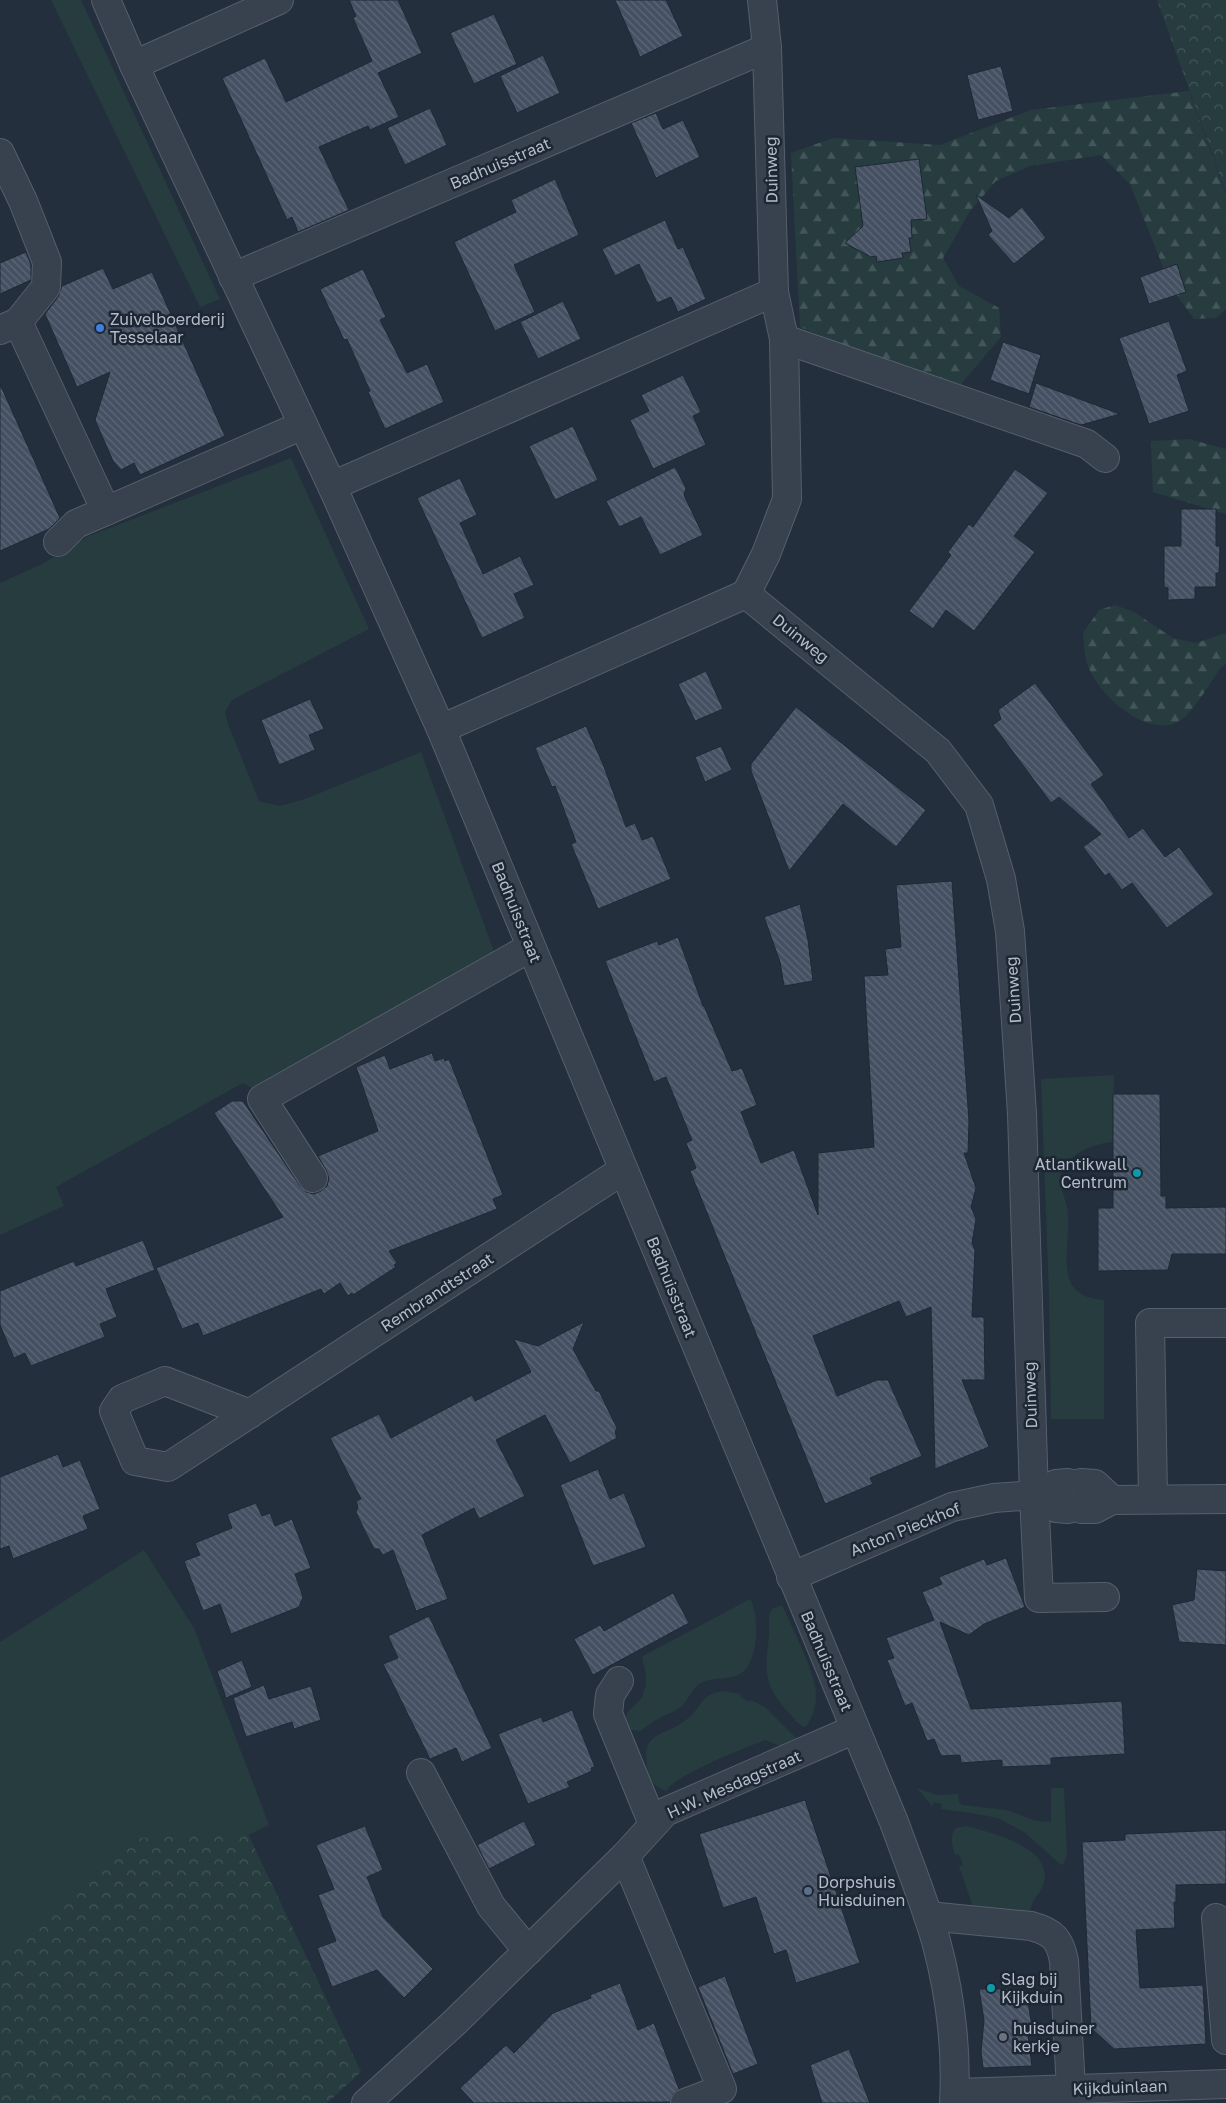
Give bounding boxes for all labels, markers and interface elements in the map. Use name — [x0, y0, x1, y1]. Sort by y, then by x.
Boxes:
street label: Badhuisstraat — [447, 133, 553, 193]
street label: Duinweg — [760, 136, 782, 204]
place label: Zuivelboerderij Tesselaar — [110, 309, 225, 347]
marker: Zuivelboerderij Tesselaar — [94, 322, 106, 334]
street label: Duinweg — [769, 609, 833, 667]
street label: Badhuisstraat — [488, 859, 546, 965]
street label: Duinweg — [1001, 956, 1025, 1024]
place label: Atlantikwall Centrum — [1035, 1154, 1127, 1192]
marker: Atlantikwall Centrum — [1131, 1167, 1143, 1179]
street label: Badhuisstraat — [643, 1234, 701, 1340]
street label: Rembrandtstraat — [377, 1248, 497, 1336]
street label: Duinweg — [1019, 1361, 1041, 1429]
street label: Anton Pieckhof — [847, 1498, 963, 1560]
street label: Badhuisstraat — [797, 1608, 857, 1714]
street label: H.W. Mesdagstraat — [664, 1745, 804, 1823]
place label: Dorpshuis Huisduinen — [818, 1872, 905, 1910]
marker: Dorpshuis Huisduinen — [802, 1885, 814, 1897]
place label: Slag bij Kijkduin — [1001, 1969, 1063, 2007]
marker: Slag bij Kijkduin — [985, 1982, 997, 1994]
place label: huisduiner kerkje — [1013, 2018, 1094, 2056]
marker: huisduiner kerkje — [997, 2031, 1009, 2043]
street label: Kijkduinlaan — [1072, 2075, 1168, 2099]

